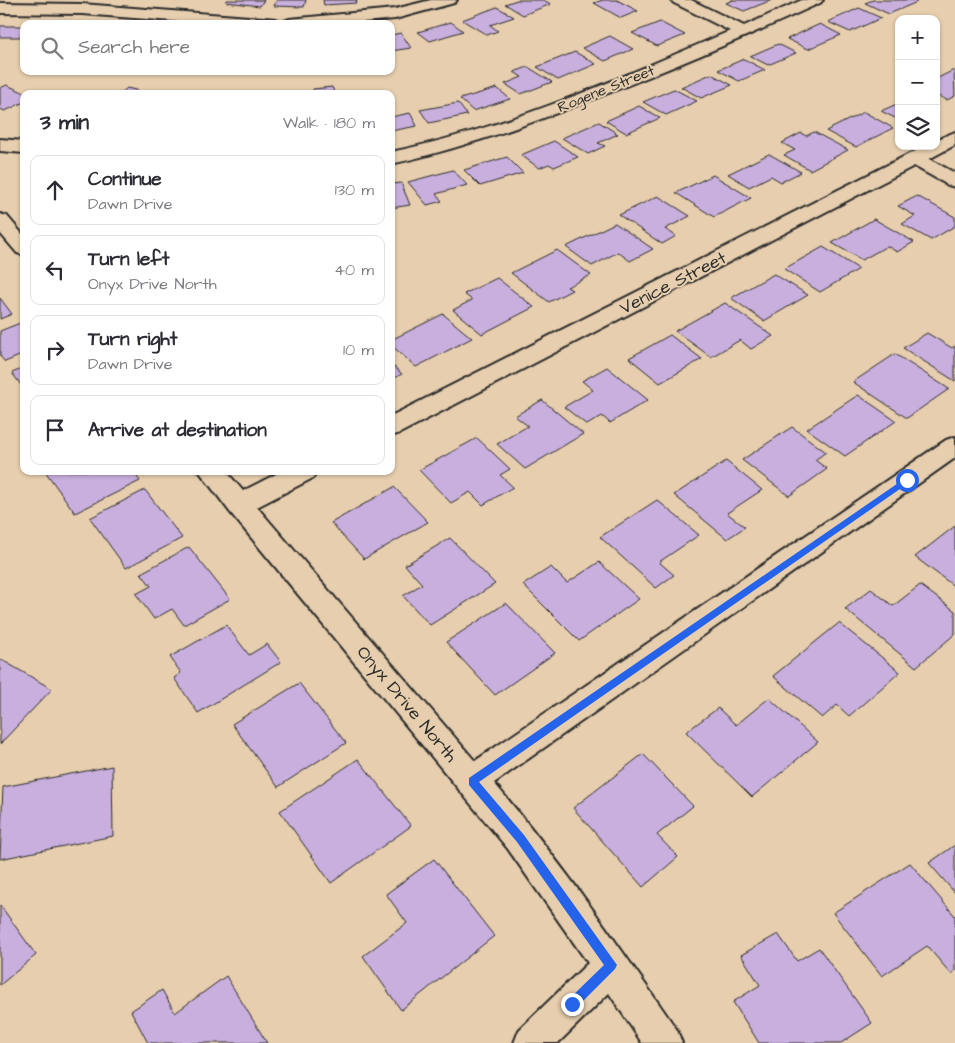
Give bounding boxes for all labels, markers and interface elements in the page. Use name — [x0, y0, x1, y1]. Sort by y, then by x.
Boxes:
map controls — [895, 15, 940, 150]
button: + — [895, 15, 940, 60]
search box — [20, 20, 395, 75]
icon: search — [38, 34, 66, 62]
text: Search here — [78, 34, 190, 61]
street label: Rogene Street — [554, 60, 658, 119]
button: − — [895, 60, 940, 105]
button: layers — [895, 105, 940, 150]
text: 3 min — [40, 108, 89, 137]
text: Walk · 180 m — [283, 112, 375, 134]
text: Continue — [88, 166, 162, 193]
icon: ahead — [41, 176, 69, 204]
text: 130 m — [335, 179, 374, 201]
text: Dawn Drive — [88, 193, 172, 215]
street label: Venice Street — [615, 245, 731, 321]
text: Turn left — [88, 246, 169, 273]
icon: left — [41, 256, 69, 284]
text: 40 m — [334, 259, 374, 281]
text: Onyx Drive North — [88, 273, 217, 295]
text: Turn right — [88, 326, 177, 353]
icon: right — [41, 336, 69, 364]
text: 10 m — [343, 339, 374, 361]
text: Dawn Drive — [88, 353, 172, 375]
icon: arrive — [41, 416, 69, 444]
text: Arrive at destination — [88, 417, 267, 444]
route start — [896, 469, 919, 492]
street label: Onyx Drive North — [350, 641, 463, 768]
route end — [561, 993, 584, 1016]

